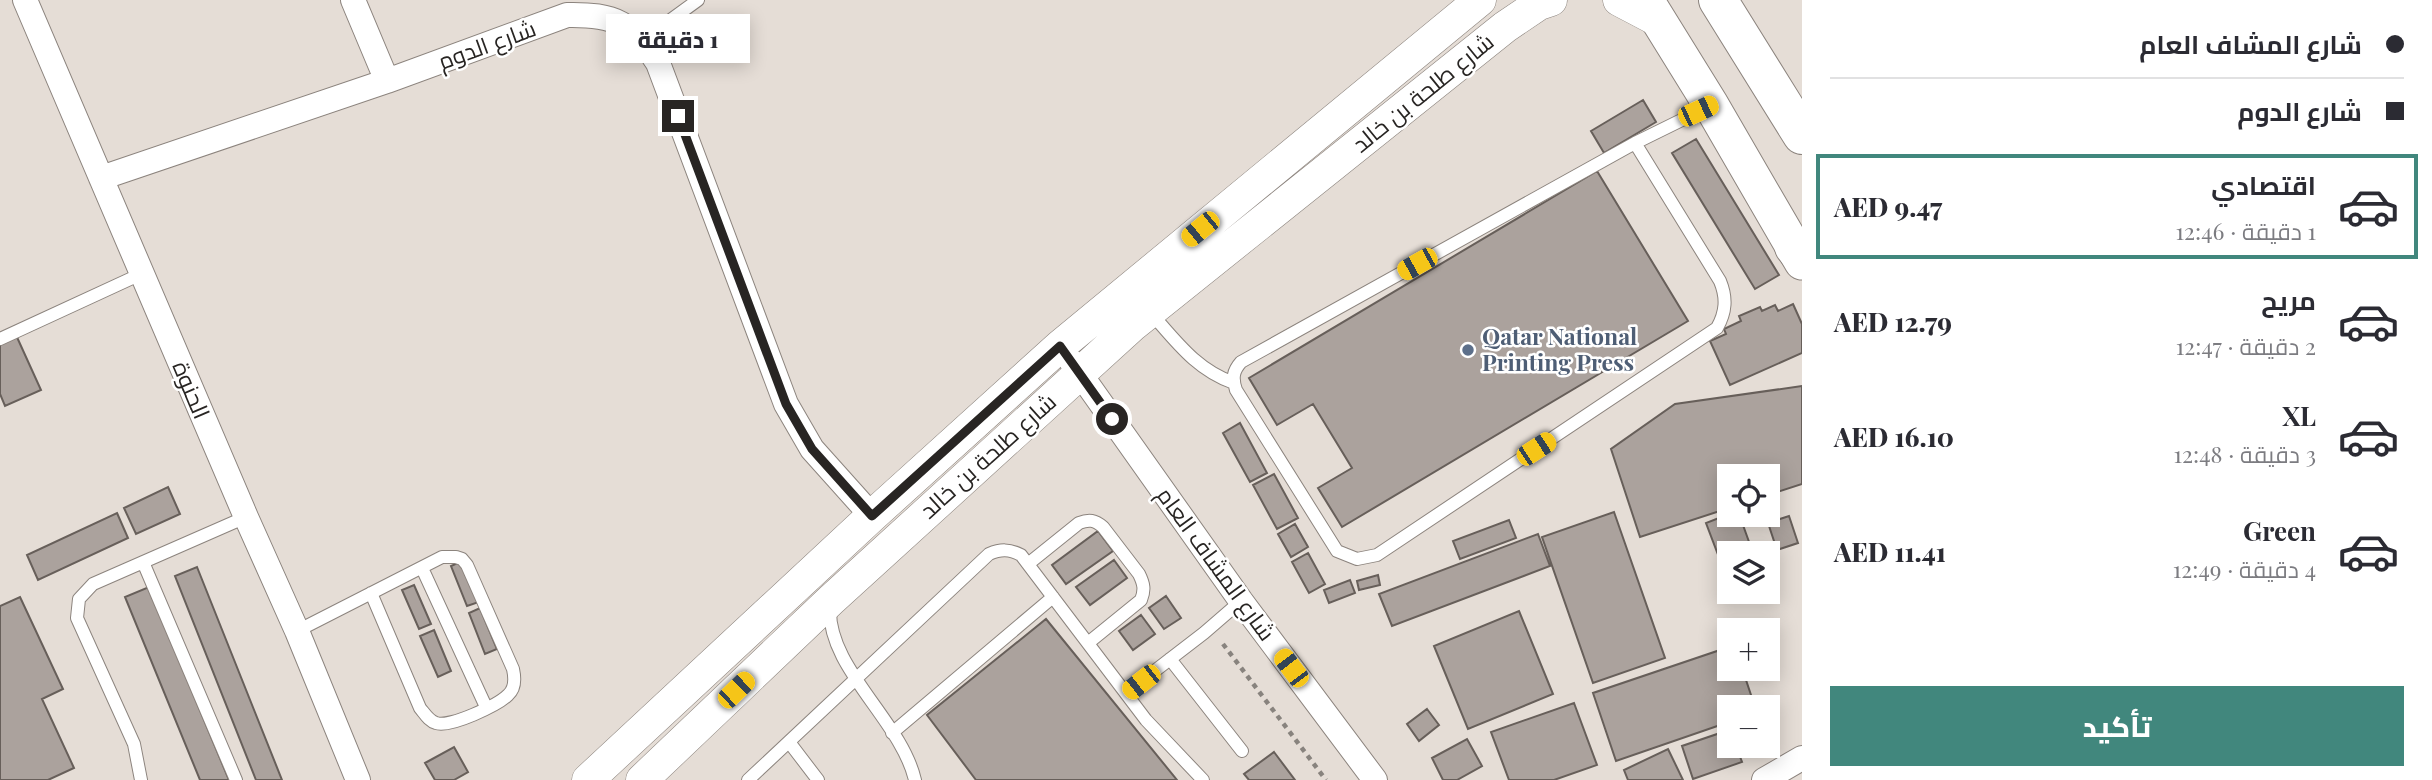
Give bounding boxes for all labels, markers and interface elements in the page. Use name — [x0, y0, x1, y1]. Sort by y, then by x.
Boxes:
street label: شارع الدوم — [433, 12, 540, 77]
callout: 1 دقيقة — [606, 15, 750, 64]
text: 1 دقيقة — [638, 23, 718, 54]
street label: شارع طلحة بن خالد — [1345, 25, 1500, 160]
text: شارع المشاف العام — [2139, 26, 2362, 61]
car — [1675, 93, 1722, 129]
text: شارع الدوم — [2237, 93, 2362, 128]
route end — [662, 100, 694, 132]
text: اقتصادي — [2211, 167, 2316, 202]
icon: car — [2337, 175, 2400, 238]
text: AED 9.47 — [1834, 189, 1942, 224]
car — [1178, 208, 1223, 250]
text: 1 دقيقة · 12:46 — [2176, 215, 2316, 246]
car — [1394, 245, 1441, 283]
text: مريح — [2261, 282, 2316, 317]
icon: car — [2337, 290, 2400, 353]
text: AED 12.79 — [1834, 304, 1952, 339]
place label: Qatar National Printing Press — [1482, 320, 1637, 377]
text: 2 دقيقة · 12:47 — [2176, 330, 2316, 361]
marker: Qatar National Printing Press — [1460, 342, 1476, 358]
street label: الحنوة — [166, 356, 218, 423]
street label: شارع طلحة بن خالد — [912, 385, 1063, 526]
text: XL — [2282, 398, 2316, 433]
route start — [1096, 403, 1128, 435]
icon: car — [2337, 405, 2400, 468]
text: AED 16.10 — [1834, 419, 1954, 454]
car — [1513, 429, 1560, 469]
text: 3 دقيقة · 12:48 — [2174, 438, 2316, 469]
map controls — [1717, 464, 1780, 758]
button: locate — [1717, 464, 1780, 527]
street label: شارع المشاف العام — [1149, 480, 1283, 647]
text: Green — [2243, 513, 2316, 548]
icon: car — [2337, 520, 2400, 583]
text: AED 11.41 — [1834, 534, 1946, 569]
button: layers — [1717, 541, 1780, 604]
text: 4 دقيقة · 12:49 — [2173, 553, 2316, 584]
button: + — [1717, 618, 1780, 681]
car — [1270, 645, 1313, 691]
car — [1118, 661, 1165, 703]
car — [714, 668, 759, 712]
button: تأكيد — [1830, 686, 2404, 766]
button: − — [1717, 695, 1780, 758]

